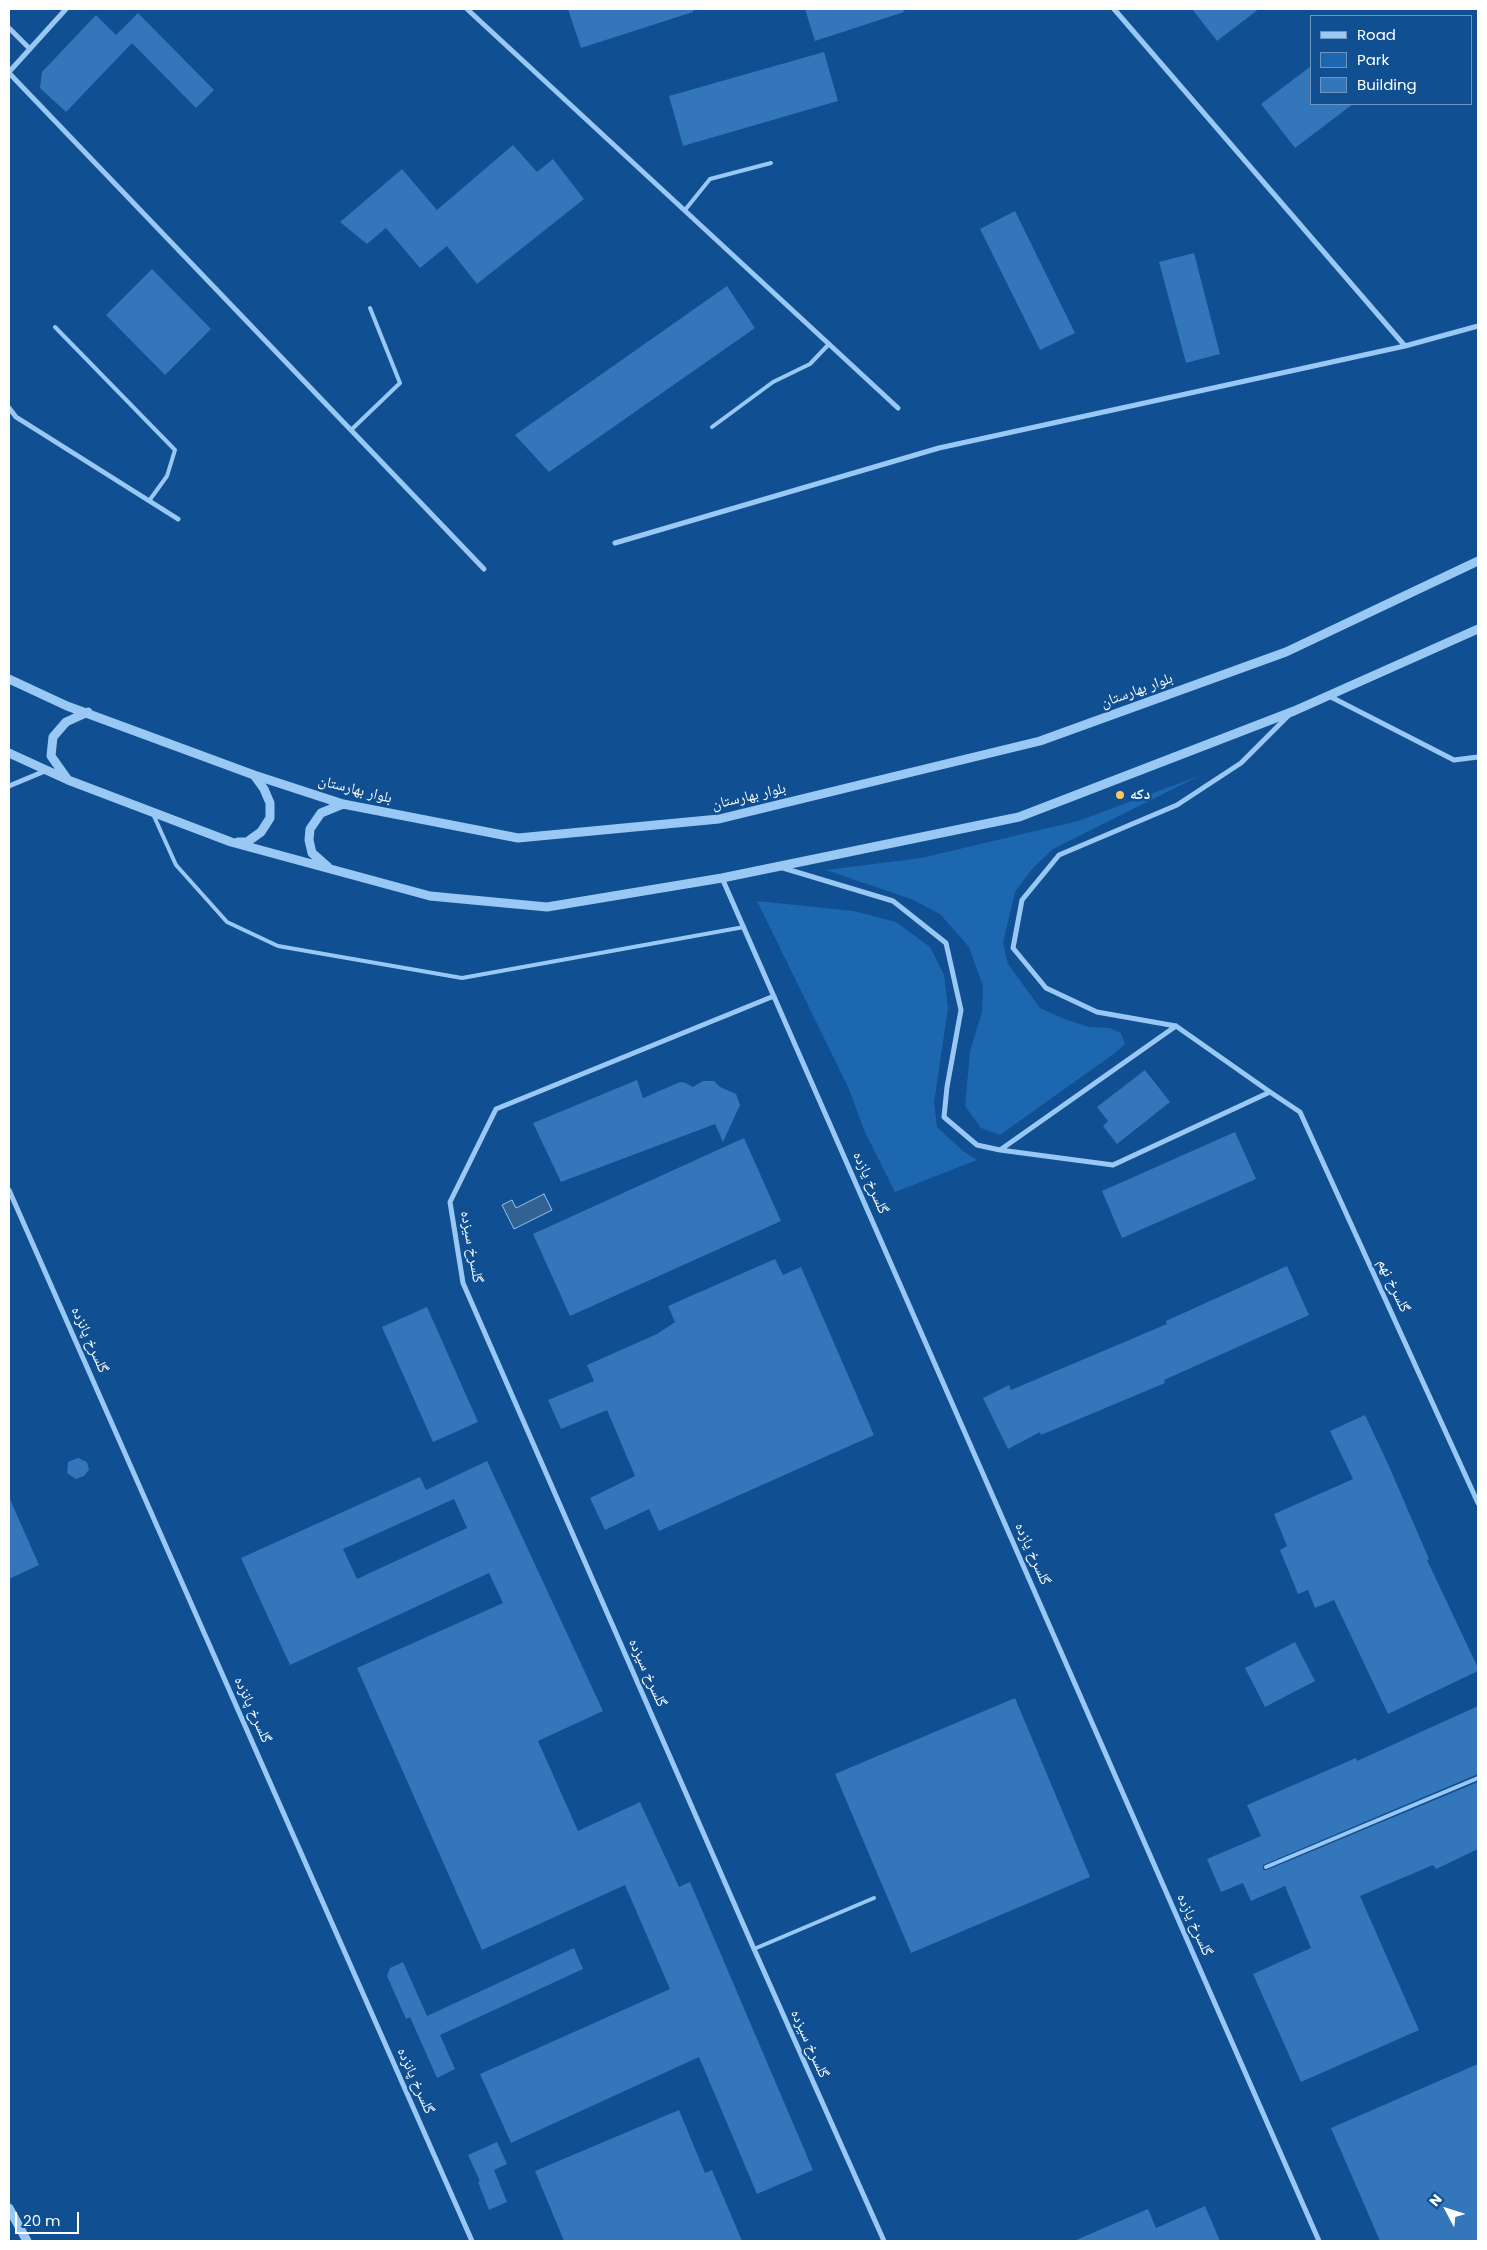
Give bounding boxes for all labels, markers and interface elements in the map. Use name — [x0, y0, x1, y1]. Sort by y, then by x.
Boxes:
legend — [1310, 15, 1472, 105]
text: Road — [1357, 24, 1396, 45]
text: Park — [1357, 49, 1389, 70]
text: Building — [1357, 74, 1417, 95]
street label: بلوار بهارستان — [1098, 670, 1176, 712]
street label: بلوار بهارستان — [316, 772, 394, 808]
street label: بلوار بهارستان — [710, 780, 788, 814]
place label: دکه — [1130, 786, 1150, 804]
marker: دکه — [1114, 789, 1126, 801]
street label: گلسرخ یازده — [848, 1149, 892, 1217]
street label: گلسرخ سیزده — [456, 1209, 486, 1285]
street label: گلسرخ نهم — [1373, 1256, 1413, 1316]
street label: گلسرخ پانزده — [66, 1304, 112, 1376]
street label: گلسرخ یازده — [1010, 1520, 1054, 1588]
street label: گلسرخ سیزده — [624, 1636, 670, 1710]
street label: گلسرخ پانزده — [229, 1674, 275, 1746]
street label: گلسرخ یازده — [1172, 1891, 1216, 1959]
street label: گلسرخ سیزده — [786, 2007, 832, 2081]
street label: گلسرخ پانزده — [392, 2045, 438, 2117]
north arrow — [1422, 2185, 1472, 2235]
text: N — [1424, 2190, 1447, 2211]
scale bar — [18, 2202, 81, 2234]
text: 20 m — [23, 2210, 61, 2231]

